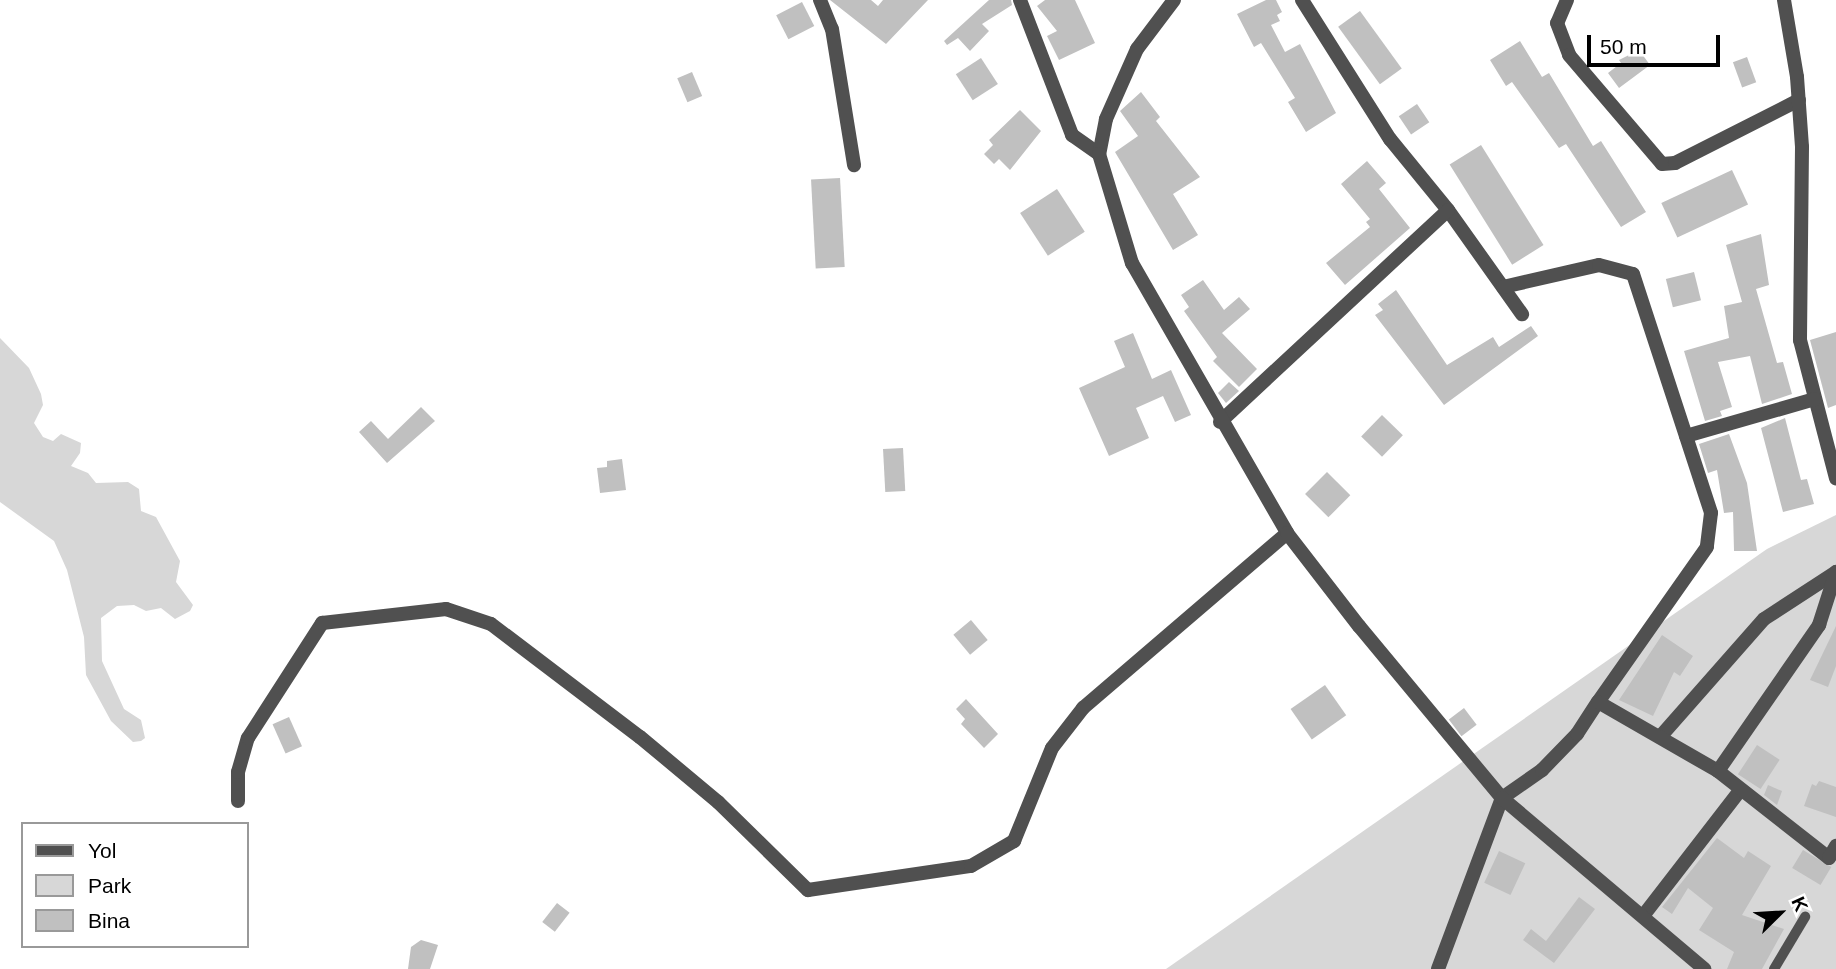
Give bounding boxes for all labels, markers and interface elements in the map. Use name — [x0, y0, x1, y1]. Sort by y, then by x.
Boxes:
scale bar — [1591, 21, 1724, 65]
text: 50 m — [1600, 35, 1647, 58]
legend — [21, 822, 248, 948]
text: Yol — [88, 839, 116, 862]
text: Park — [88, 874, 131, 897]
north arrow — [1745, 878, 1815, 948]
text: K — [1787, 894, 1812, 915]
text: Bina — [88, 909, 130, 932]

